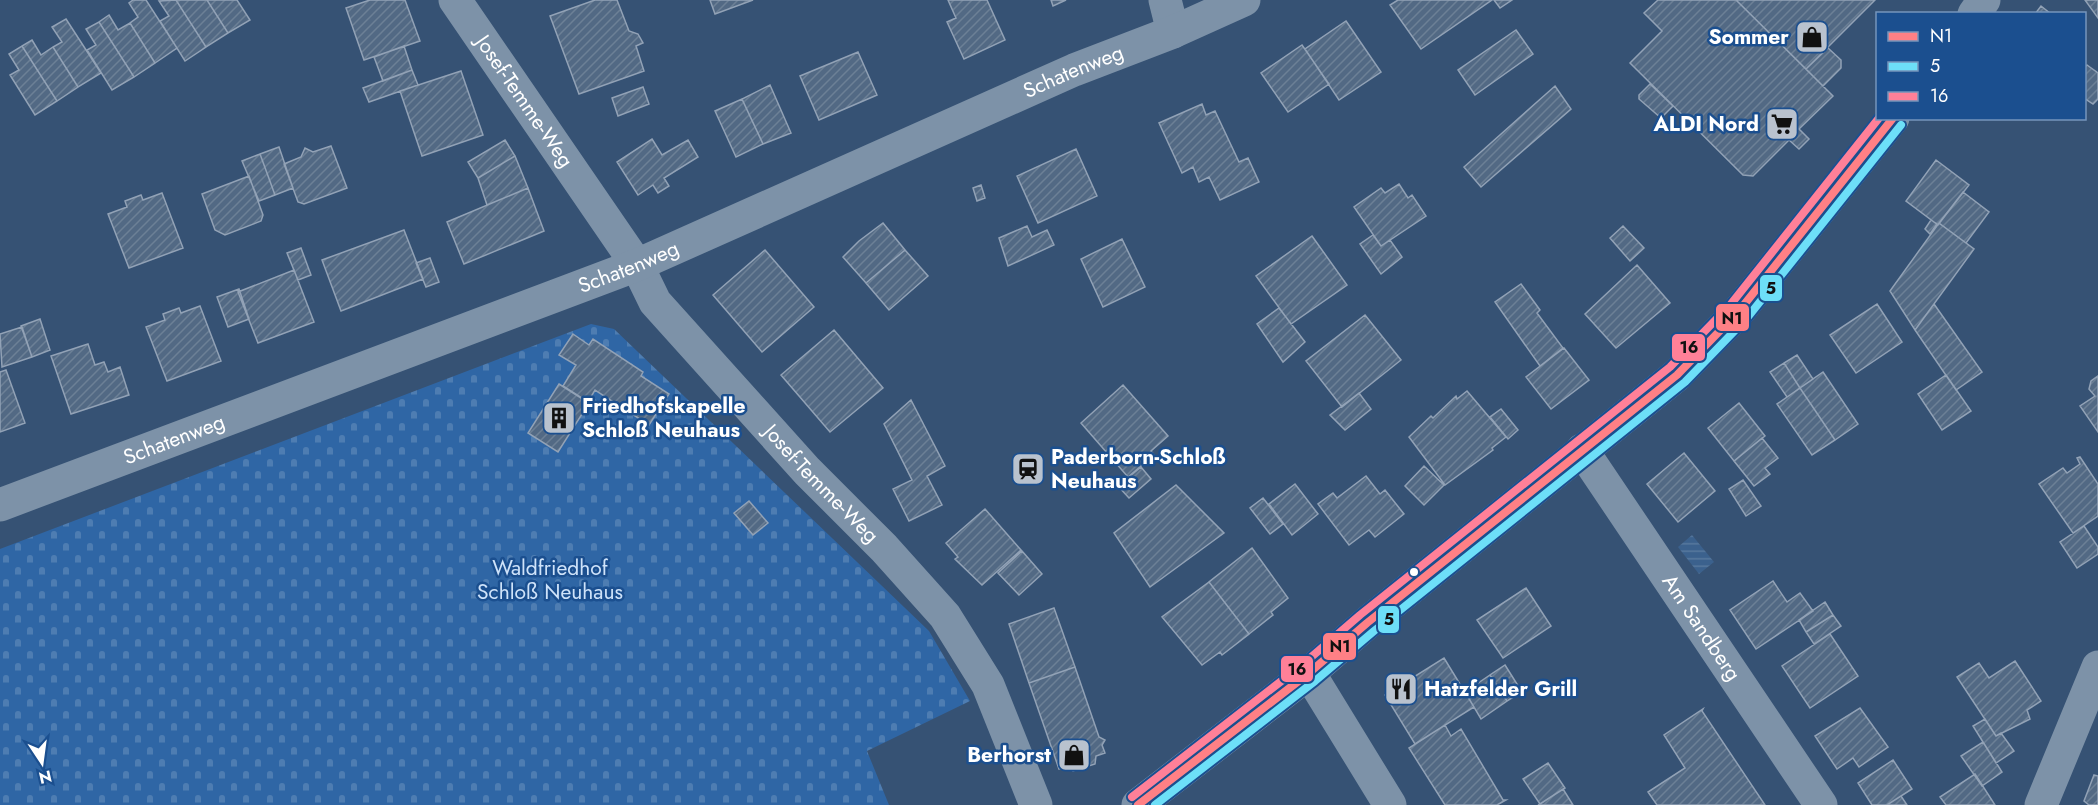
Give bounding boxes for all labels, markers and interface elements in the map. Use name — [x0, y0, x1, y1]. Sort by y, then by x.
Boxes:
legend — [1876, 12, 2086, 120]
shop icon: Sommer — [1794, 19, 1830, 55]
place label: Sommer — [1708, 22, 1789, 52]
text: N1 — [1930, 23, 1952, 49]
street label: Josef-Temme-Weg — [467, 27, 581, 174]
street label: Schatenweg — [1018, 37, 1128, 106]
text: 5 — [1930, 53, 1940, 79]
text: 16 — [1930, 83, 1948, 109]
supermarket icon: ALDI Nord — [1764, 106, 1800, 142]
place label: ALDI Nord — [1652, 109, 1759, 139]
street label: Schatenweg — [574, 233, 684, 301]
line badge: 5 — [1759, 274, 1783, 302]
text: 5 — [1766, 277, 1776, 300]
line badge: N1 — [1715, 303, 1750, 332]
text: N1 — [1722, 307, 1742, 330]
line badge: 16 — [1671, 333, 1706, 362]
text: 16 — [1680, 336, 1698, 359]
place label: Friedhofskapelle Schloß Neuhaus — [582, 391, 746, 445]
building icon: Friedhofskapelle Schloß Neuhaus — [541, 400, 577, 436]
street label: Schatenweg — [119, 407, 229, 472]
street label: Josef-Temme-Weg — [755, 415, 886, 550]
place label: Paderborn-Schloß Neuhaus — [1051, 442, 1226, 496]
station icon: Paderborn-Schloß Neuhaus — [1010, 451, 1046, 487]
park label: Waldfriedhof Schloß Neuhaus — [477, 553, 623, 607]
unlabelled marker — [1408, 566, 1420, 578]
street label: Am Sandberg — [1655, 568, 1748, 687]
line badge: 5 — [1377, 605, 1400, 634]
text: 5 — [1384, 608, 1394, 631]
line badge: N1 — [1322, 632, 1357, 661]
text: N1 — [1330, 635, 1350, 658]
line badge: 16 — [1280, 655, 1314, 683]
text: 16 — [1288, 658, 1306, 681]
restaurant icon: Hatzfelder Grill — [1383, 671, 1419, 707]
place label: Hatzfelder Grill — [1424, 674, 1577, 704]
north arrow — [12, 733, 72, 793]
shop icon: Berhorst — [1056, 737, 1092, 773]
place label: Berhorst — [967, 740, 1051, 770]
text: N — [36, 764, 54, 790]

